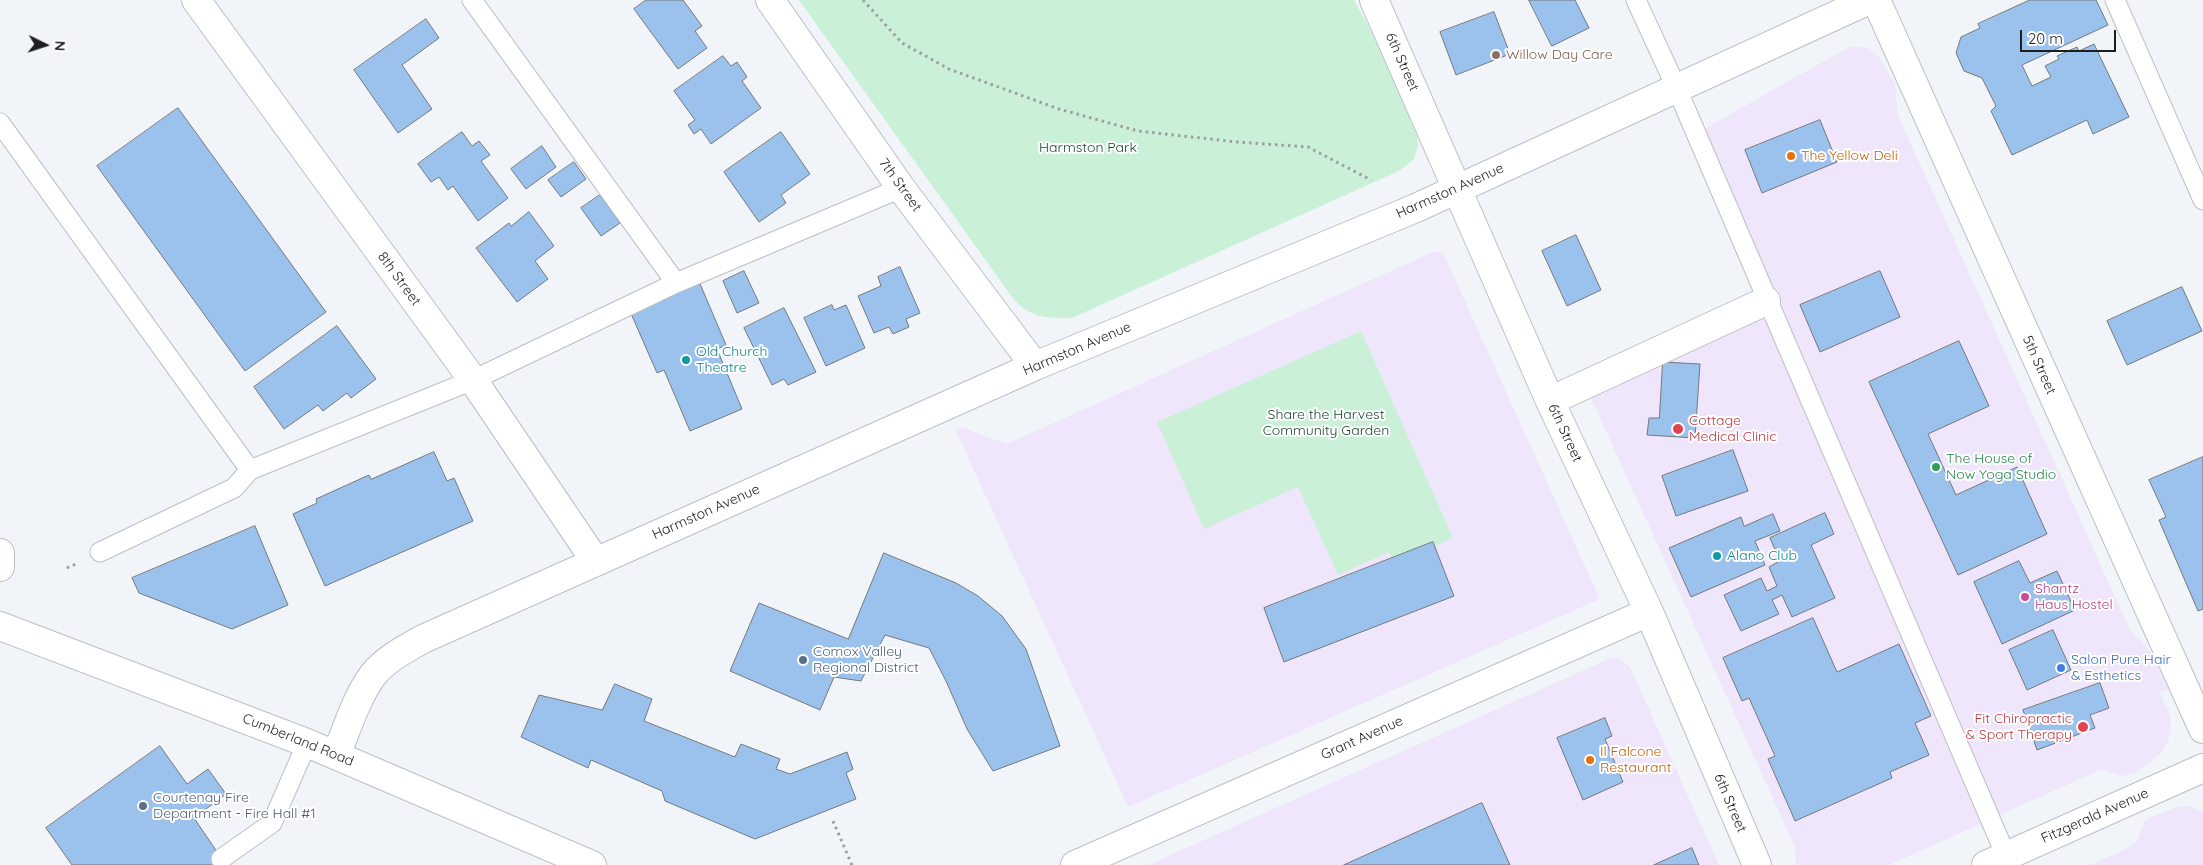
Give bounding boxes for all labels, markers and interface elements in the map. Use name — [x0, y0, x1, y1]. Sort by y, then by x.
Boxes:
north arrow — [20, 20, 70, 70]
scale bar — [2023, 20, 2119, 52]
text: 20 m — [2028, 29, 2063, 48]
street label: 6th Street — [1382, 30, 1422, 94]
text: N — [51, 40, 69, 52]
place label: Willow Day Care — [1506, 47, 1613, 63]
marker: Willow Day Care — [1490, 49, 1502, 61]
park label: Harmston Park — [1039, 140, 1137, 156]
place label: The Yellow Deli — [1801, 148, 1898, 164]
marker: The Yellow Deli — [1785, 150, 1797, 162]
street label: 7th Street — [875, 155, 925, 215]
street label: Harmston Avenue — [1394, 160, 1506, 222]
street label: 8th Street — [374, 249, 424, 309]
street label: Harmston Avenue — [1020, 319, 1134, 379]
street label: 5th Street — [2019, 333, 2059, 397]
place label: Old Church Theatre — [696, 344, 767, 377]
marker: Old Church Theatre — [680, 354, 692, 366]
street label: 6th Street — [1544, 401, 1586, 465]
park label: Share the Harvest Community Garden — [1263, 407, 1389, 440]
place label: Cottage Medical Clinic — [1689, 413, 1776, 446]
marker: Cottage Medical Clinic — [1671, 422, 1685, 436]
place label: The House of Now Yoga Studio — [1946, 451, 2056, 484]
marker: The House of Now Yoga Studio — [1930, 461, 1942, 473]
street label: Harmston Avenue — [650, 481, 762, 543]
place label: Alano Club — [1727, 548, 1797, 564]
marker: Alano Club — [1711, 550, 1723, 562]
place label: Shantz Haus Hostel — [2035, 581, 2113, 614]
marker: Shantz Haus Hostel — [2019, 591, 2031, 603]
place label: Comox Valley Regional District — [813, 644, 919, 676]
place label: Salon Pure Hair & Esthetics — [2071, 652, 2171, 684]
marker: Comox Valley Regional District — [797, 654, 809, 666]
marker: Salon Pure Hair & Esthetics — [2055, 662, 2067, 674]
street label: Cumberland Road — [240, 710, 356, 770]
place label: Fit Chiropractic & Sport Therapy — [1965, 711, 2072, 744]
street label: Grant Avenue — [1318, 712, 1406, 764]
marker: Fit Chiropractic & Sport Therapy — [2076, 720, 2090, 734]
place label: Il Falcone Restaurant — [1600, 744, 1671, 776]
marker: Il Falcone Restaurant — [1584, 754, 1596, 766]
street label: 6th Street — [1710, 771, 1750, 835]
street label: Fitzgerald Avenue — [2039, 785, 2151, 847]
place label: Courtenay Fire Department - Fire Hall #1 — [153, 790, 316, 822]
marker: Courtenay Fire Department - Fire Hall #1 — [137, 800, 149, 812]

